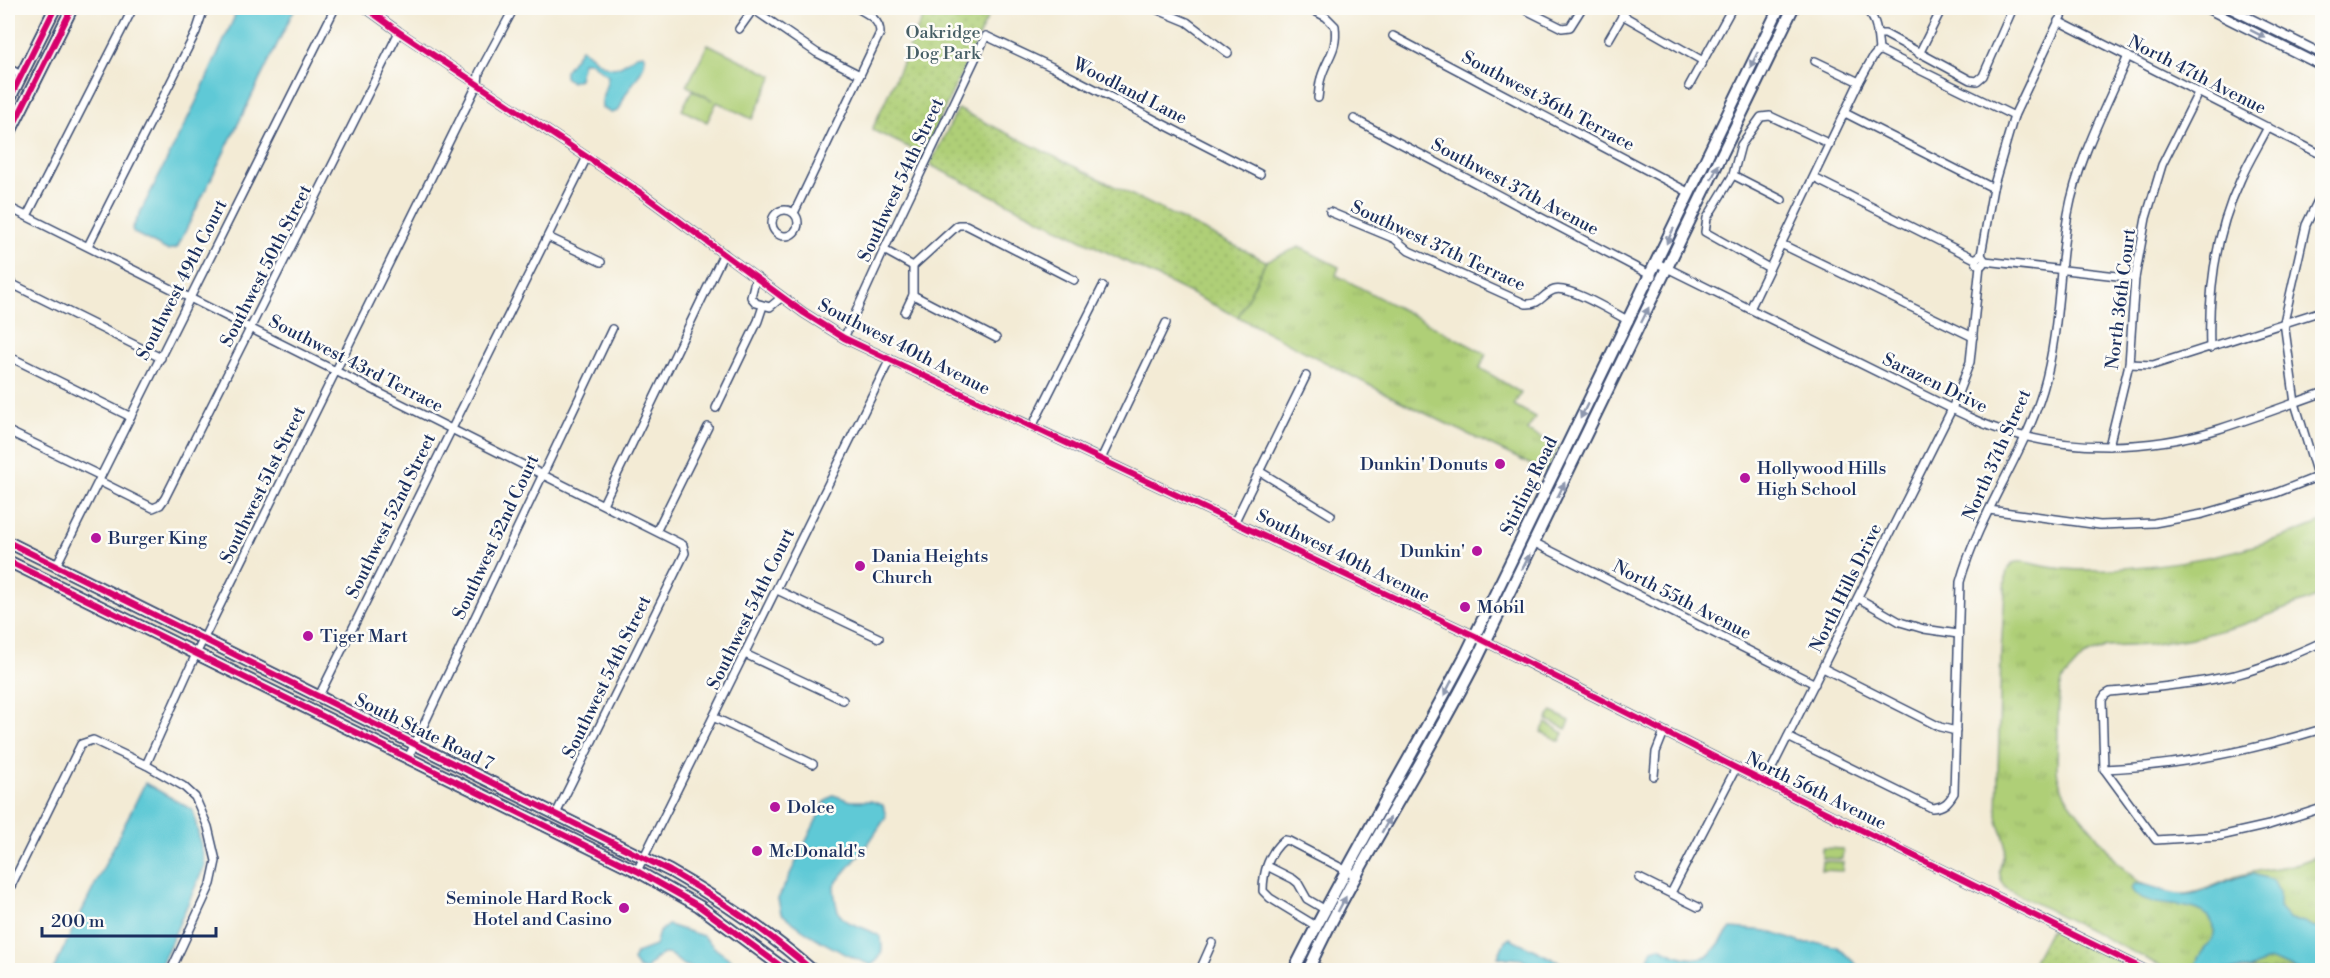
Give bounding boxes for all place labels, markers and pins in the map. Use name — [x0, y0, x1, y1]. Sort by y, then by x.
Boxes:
place label: Dunkin' Donuts — [1360, 453, 1488, 476]
marker: Dunkin' Donuts — [1493, 457, 1507, 471]
place label: Hollywood Hills High School — [1757, 457, 1886, 501]
marker: Hollywood Hills High School — [1738, 471, 1752, 485]
place label: Burger King — [107, 527, 208, 550]
marker: Burger King — [89, 531, 103, 545]
place label: Dunkin' — [1400, 540, 1465, 563]
marker: Dunkin' — [1470, 544, 1484, 558]
place label: Dania Heights Church — [872, 545, 988, 589]
marker: Dania Heights Church — [853, 559, 867, 573]
place label: Mobil — [1477, 596, 1525, 619]
marker: Mobil — [1458, 600, 1472, 614]
place label: Tiger Mart — [320, 625, 408, 648]
marker: Tiger Mart — [301, 629, 315, 643]
place label: Dolce — [787, 796, 835, 819]
marker: Dolce — [768, 800, 782, 814]
place label: McDonald's — [769, 840, 866, 863]
marker: McDonald's — [750, 844, 764, 858]
place label: Seminole Hard Rock Hotel and Casino — [446, 887, 614, 931]
marker: Seminole Hard Rock Hotel and Casino — [617, 901, 631, 915]

